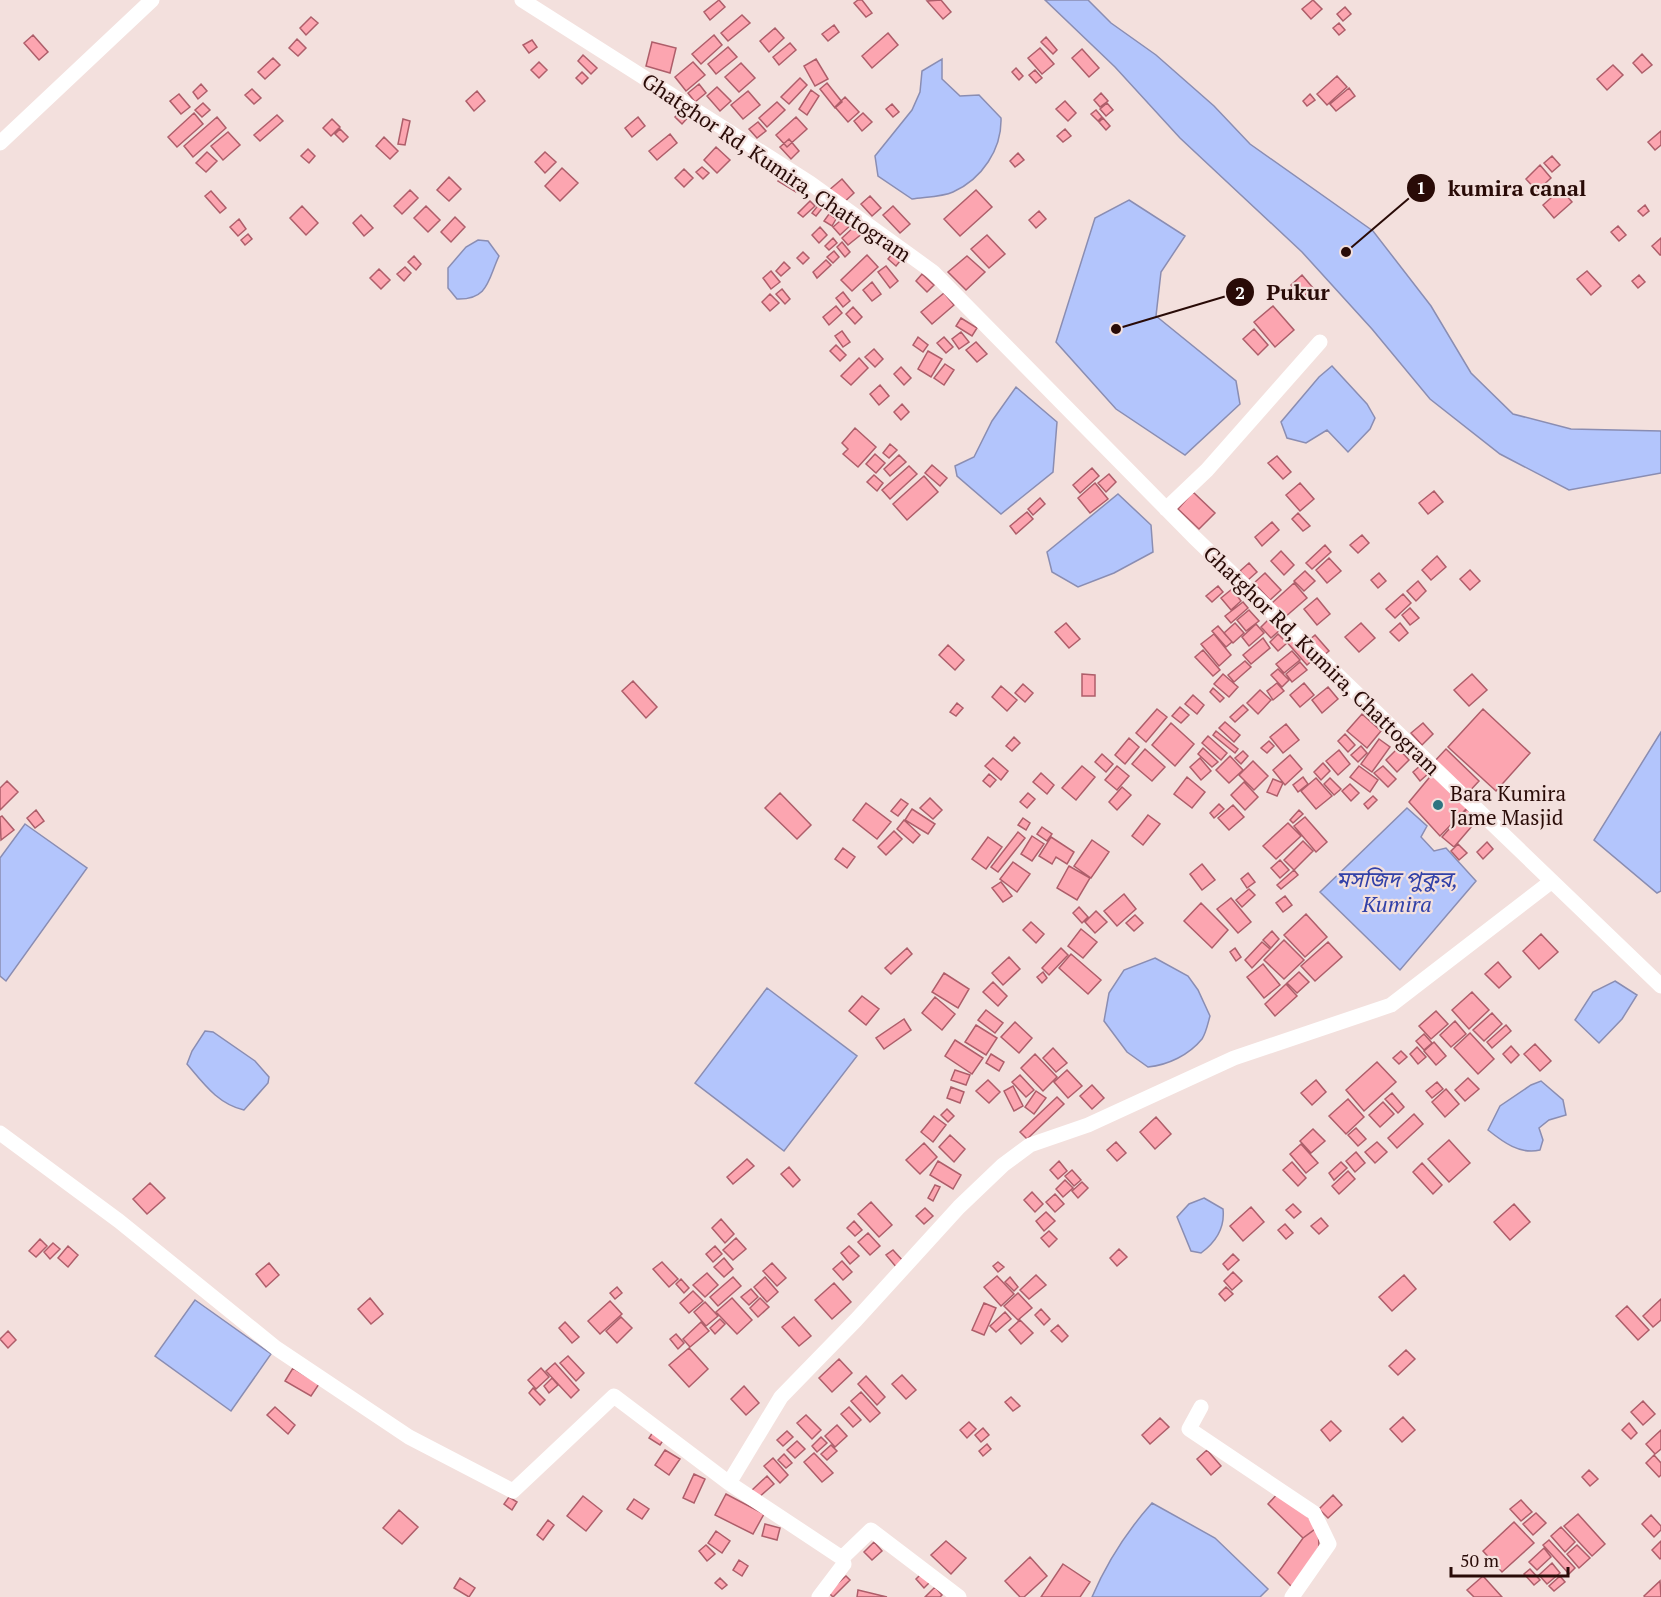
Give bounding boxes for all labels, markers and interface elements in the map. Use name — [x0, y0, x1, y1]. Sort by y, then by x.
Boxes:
street label: Ghatghor Rd, Kumira, Chattogram — [637, 66, 917, 268]
callout: kumira canal — [1406, 168, 1599, 208]
text: kumira canal — [1448, 173, 1586, 202]
text: 1 — [1416, 175, 1426, 199]
callout: Pukur — [1225, 272, 1342, 312]
text: Pukur — [1266, 277, 1330, 306]
text: 2 — [1235, 280, 1245, 304]
street label: Ghatghor Rd, Kumira, Chattogram — [1198, 539, 1446, 781]
place label: Bara Kumira Jame Masjid — [1450, 779, 1566, 831]
marker: Bara Kumira Jame Masjid — [1431, 798, 1445, 812]
water label: মসজিদ পুকুর, Kumira — [1336, 864, 1458, 918]
scale bar — [1451, 1540, 1568, 1578]
text: 50 m — [1460, 1548, 1500, 1572]

